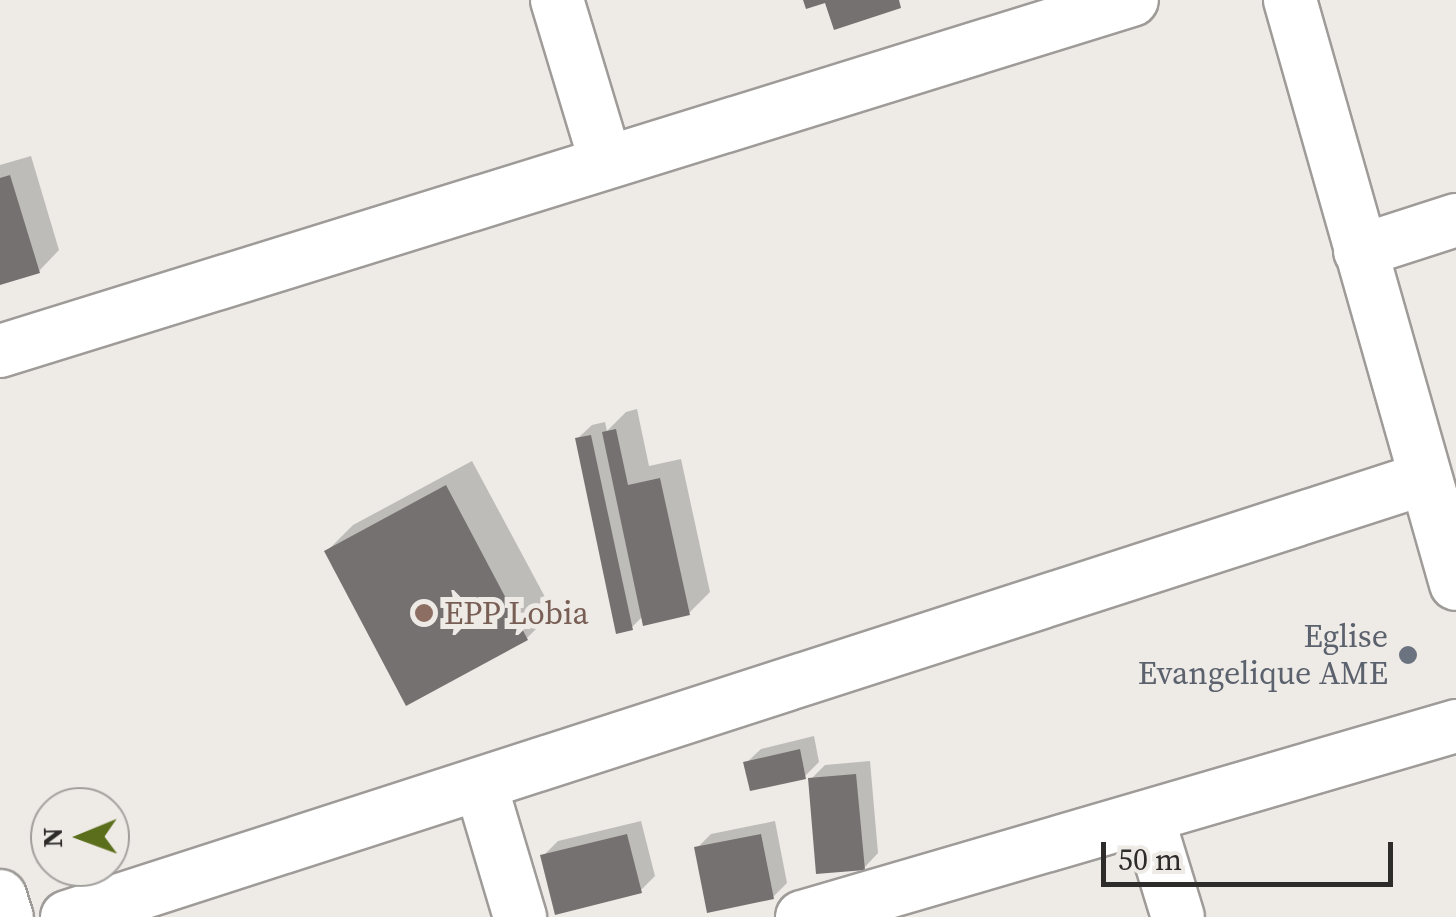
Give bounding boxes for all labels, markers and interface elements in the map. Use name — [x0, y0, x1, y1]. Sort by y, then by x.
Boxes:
place label: EPP Lobia — [444, 594, 589, 632]
marker: EPP Lobia — [413, 602, 435, 624]
place label: Eglise Evangelique AME — [1138, 618, 1388, 693]
marker: Eglise Evangelique AME — [1397, 644, 1419, 666]
north arrow — [30, 787, 130, 887]
scale bar — [1106, 822, 1398, 884]
text: N — [33, 827, 71, 848]
text: 50 m — [1118, 839, 1182, 880]

